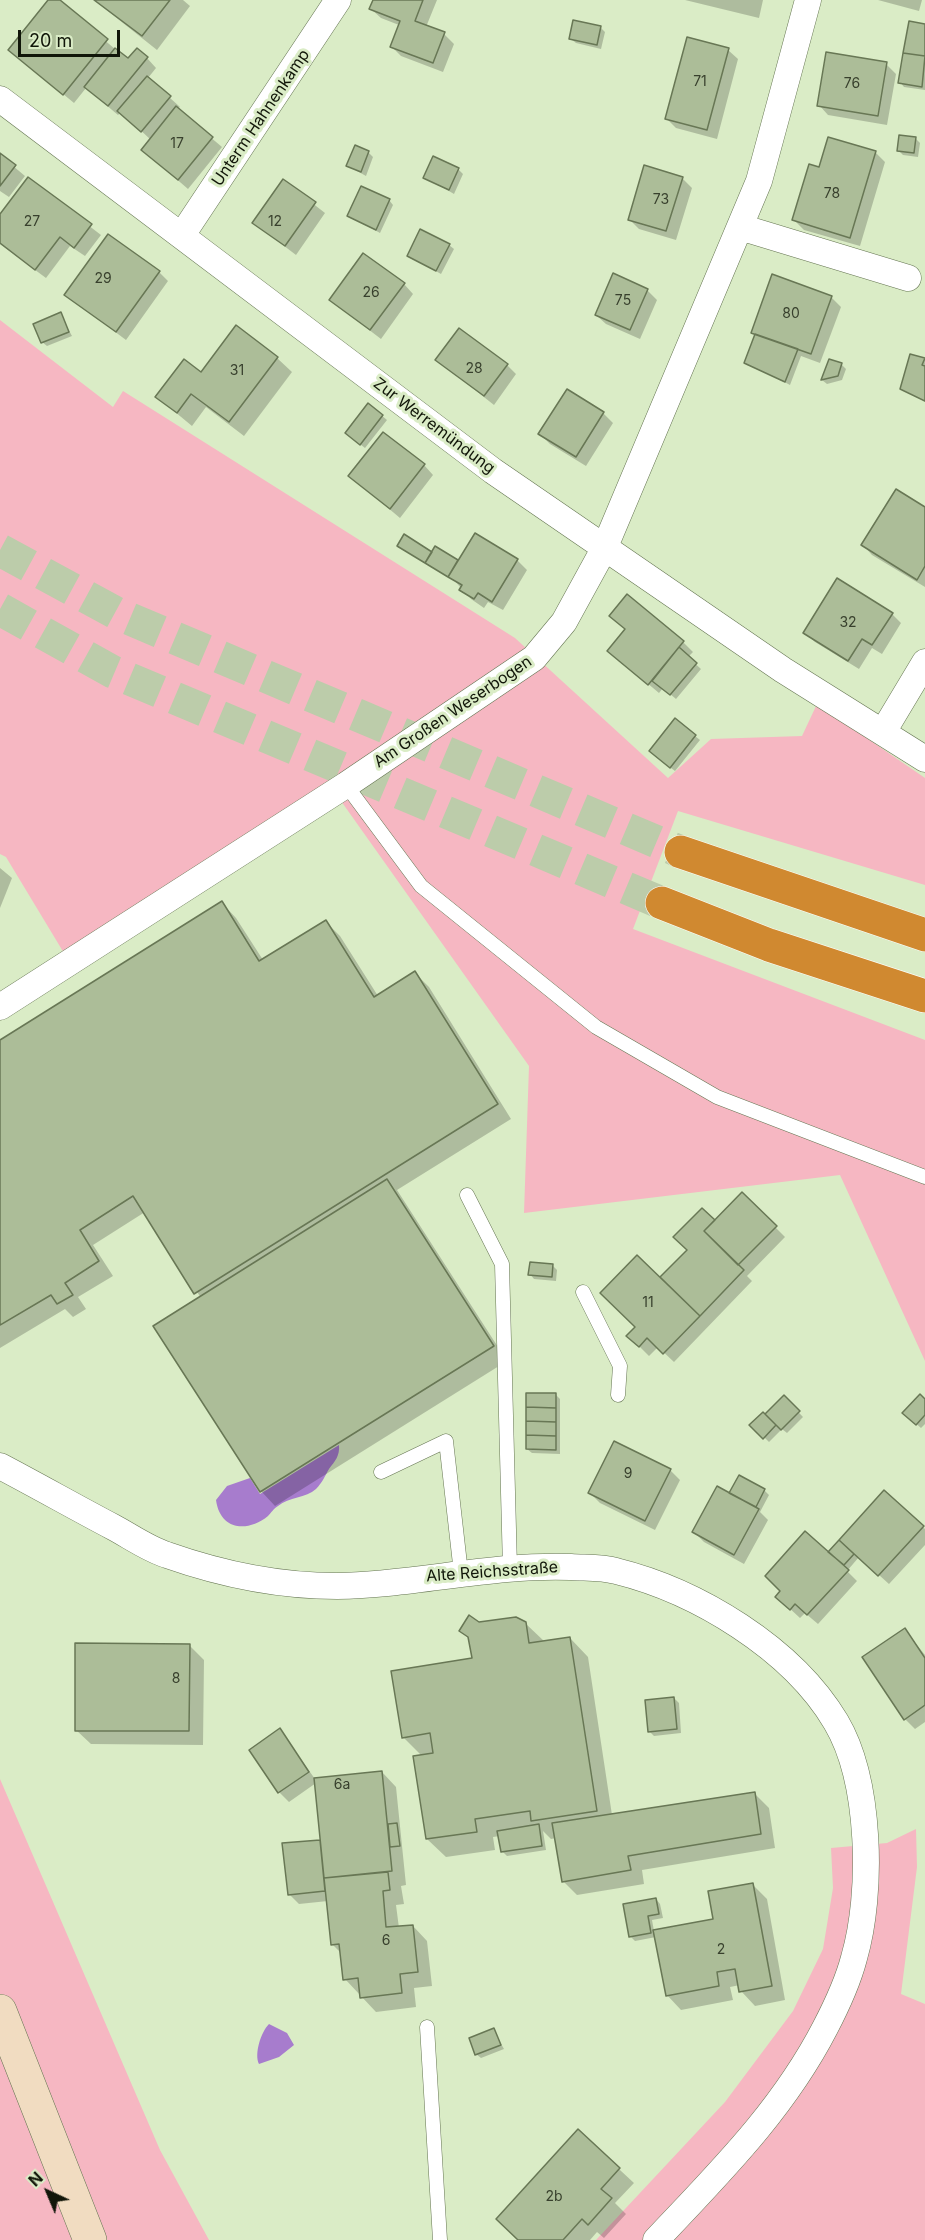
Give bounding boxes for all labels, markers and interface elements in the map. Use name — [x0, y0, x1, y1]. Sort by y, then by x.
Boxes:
scale bar — [21, 18, 123, 56]
text: 20 m — [29, 30, 72, 51]
street label: Unterm Hahnenkamp — [208, 46, 314, 190]
house number: 71 — [693, 74, 707, 90]
house number: 76 — [844, 76, 860, 92]
house number: 17 — [170, 136, 184, 152]
house number: 78 — [824, 186, 840, 202]
house number: 73 — [653, 192, 669, 208]
house number: 27 — [24, 214, 40, 230]
house number: 12 — [268, 214, 282, 230]
house number: 29 — [94, 271, 112, 287]
house number: 26 — [362, 285, 380, 301]
house number: 75 — [615, 293, 631, 309]
house number: 80 — [782, 306, 800, 322]
house number: 28 — [465, 361, 483, 377]
house number: 31 — [230, 363, 244, 379]
street label: Zur Werremündung — [369, 374, 499, 478]
house number: 32 — [839, 615, 857, 631]
street label: Am Großen Weserbogen — [370, 652, 536, 772]
house number: 11 — [642, 1295, 654, 1311]
house number: 9 — [624, 1466, 632, 1482]
street label: Alte Reichsstraße — [425, 1558, 559, 1586]
house number: 8 — [172, 1671, 180, 1687]
house number: 6a — [334, 1777, 350, 1793]
house number: 6 — [382, 1933, 390, 1949]
house number: 2 — [717, 1942, 725, 1958]
north arrow — [18, 2162, 78, 2222]
text: N — [24, 2168, 47, 2190]
house number: 2b — [545, 2189, 563, 2205]

